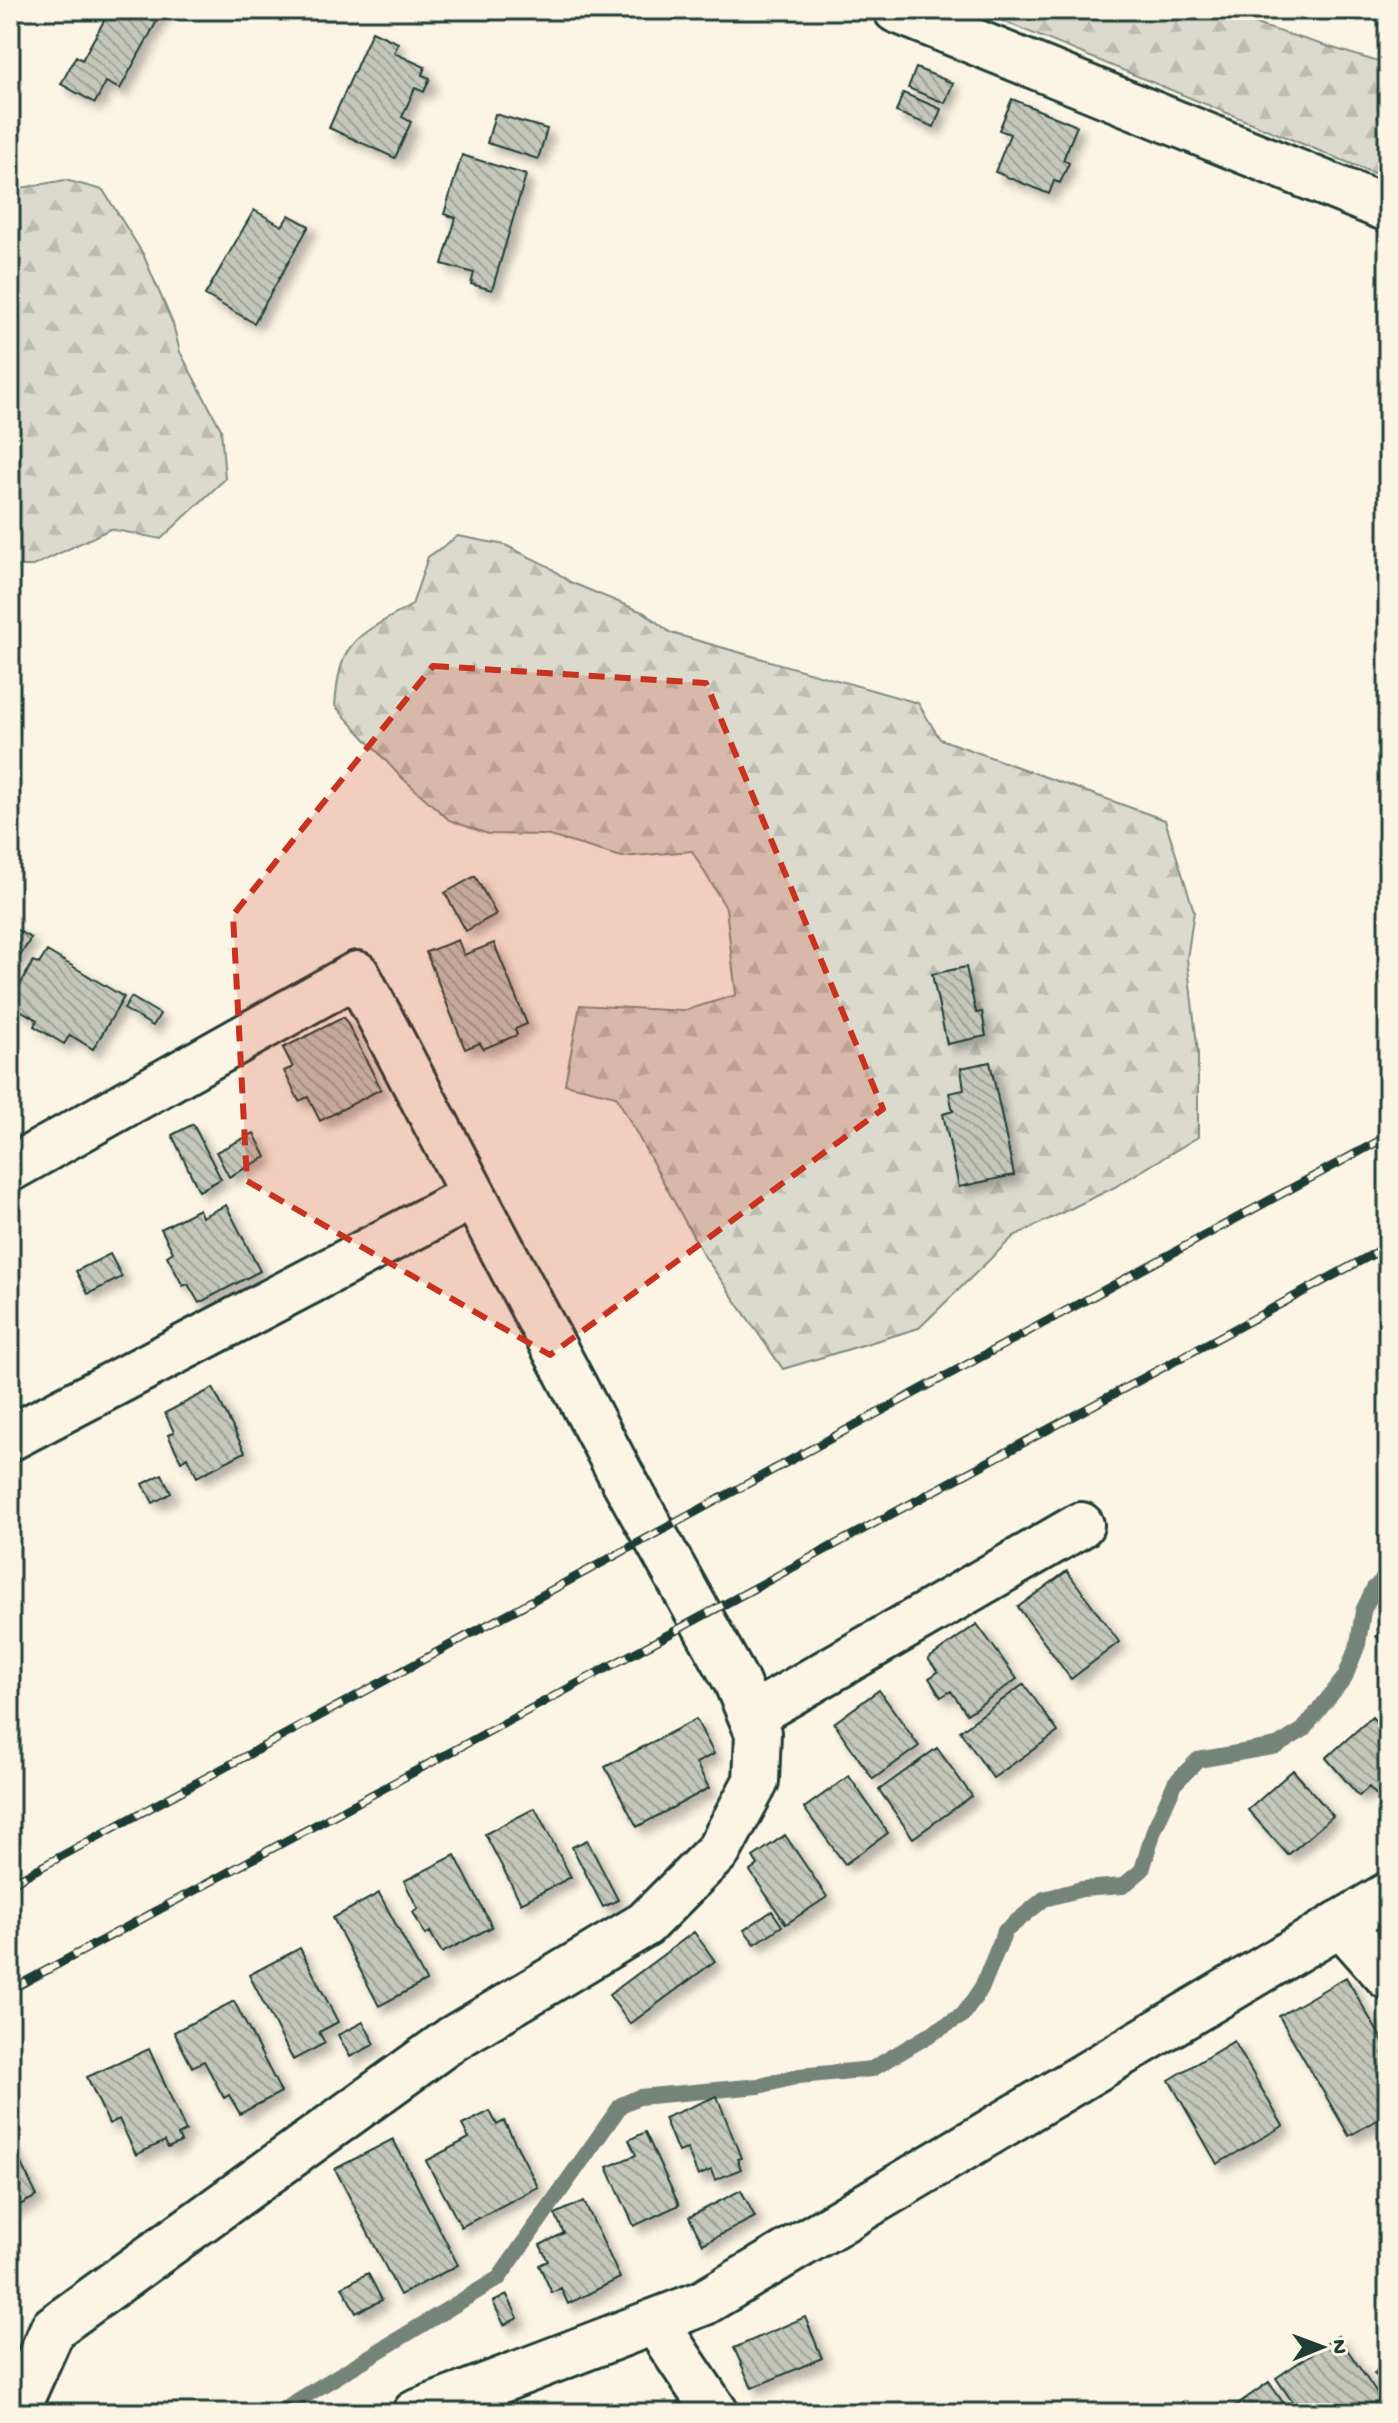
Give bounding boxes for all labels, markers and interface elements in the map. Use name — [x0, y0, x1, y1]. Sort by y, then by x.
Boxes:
north arrow — [1282, 2307, 1362, 2387]
text: N — [1325, 2339, 1351, 2354]

